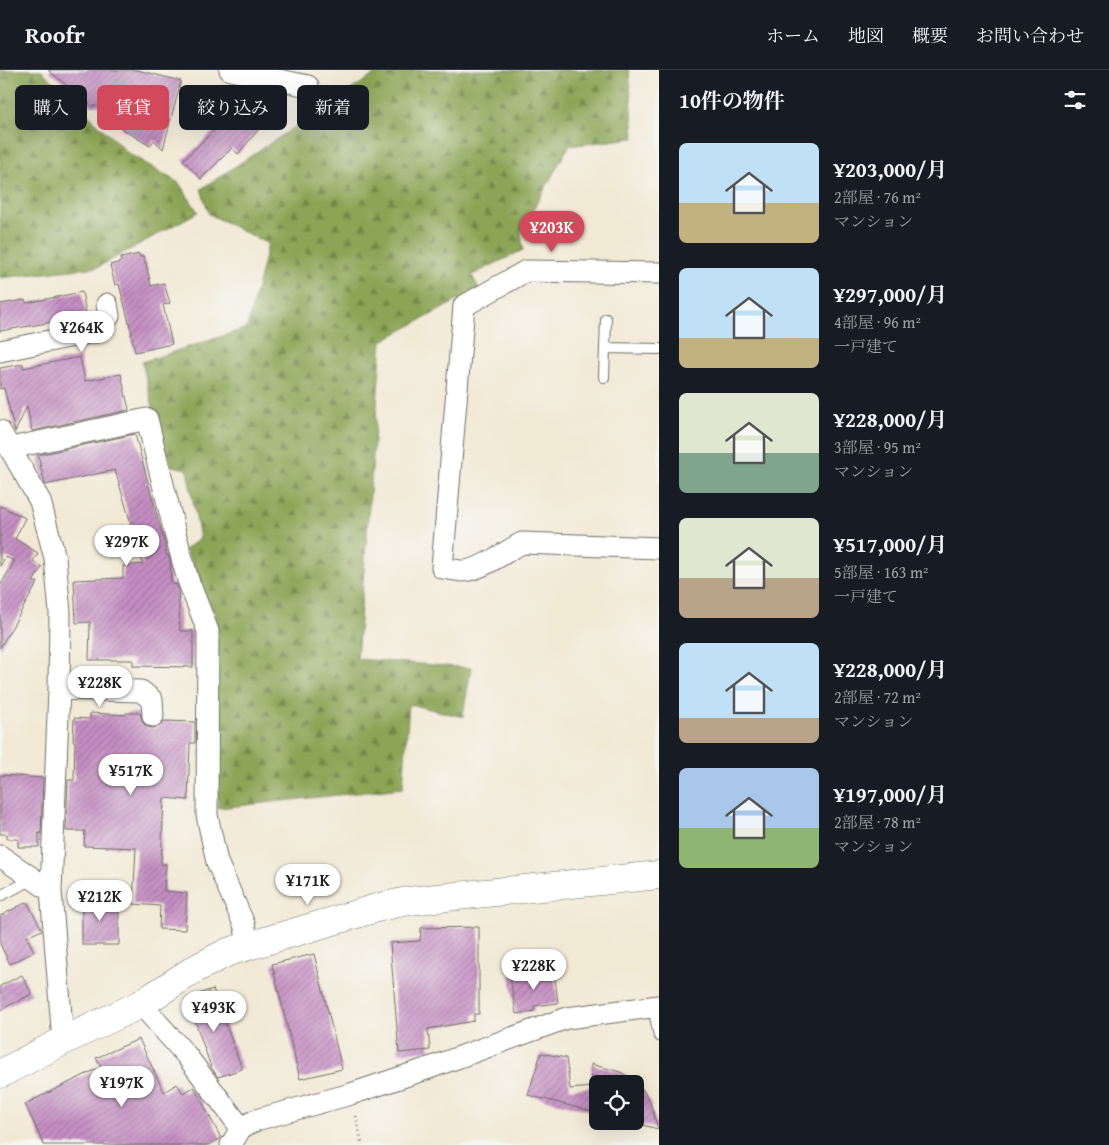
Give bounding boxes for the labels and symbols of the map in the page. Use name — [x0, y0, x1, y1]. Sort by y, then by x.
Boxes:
pin: ¥203K — [517, 210, 587, 253]
pin: ¥264K — [47, 310, 117, 353]
pin: ¥297K — [92, 524, 162, 567]
pin: ¥228K — [65, 666, 135, 708]
pin: ¥517K — [96, 754, 166, 796]
pin: ¥171K — [273, 864, 343, 906]
pin: ¥212K — [65, 880, 135, 922]
pin: ¥228K — [499, 948, 569, 991]
pin: ¥493K — [179, 990, 249, 1033]
pin: ¥197K — [87, 1066, 157, 1108]

